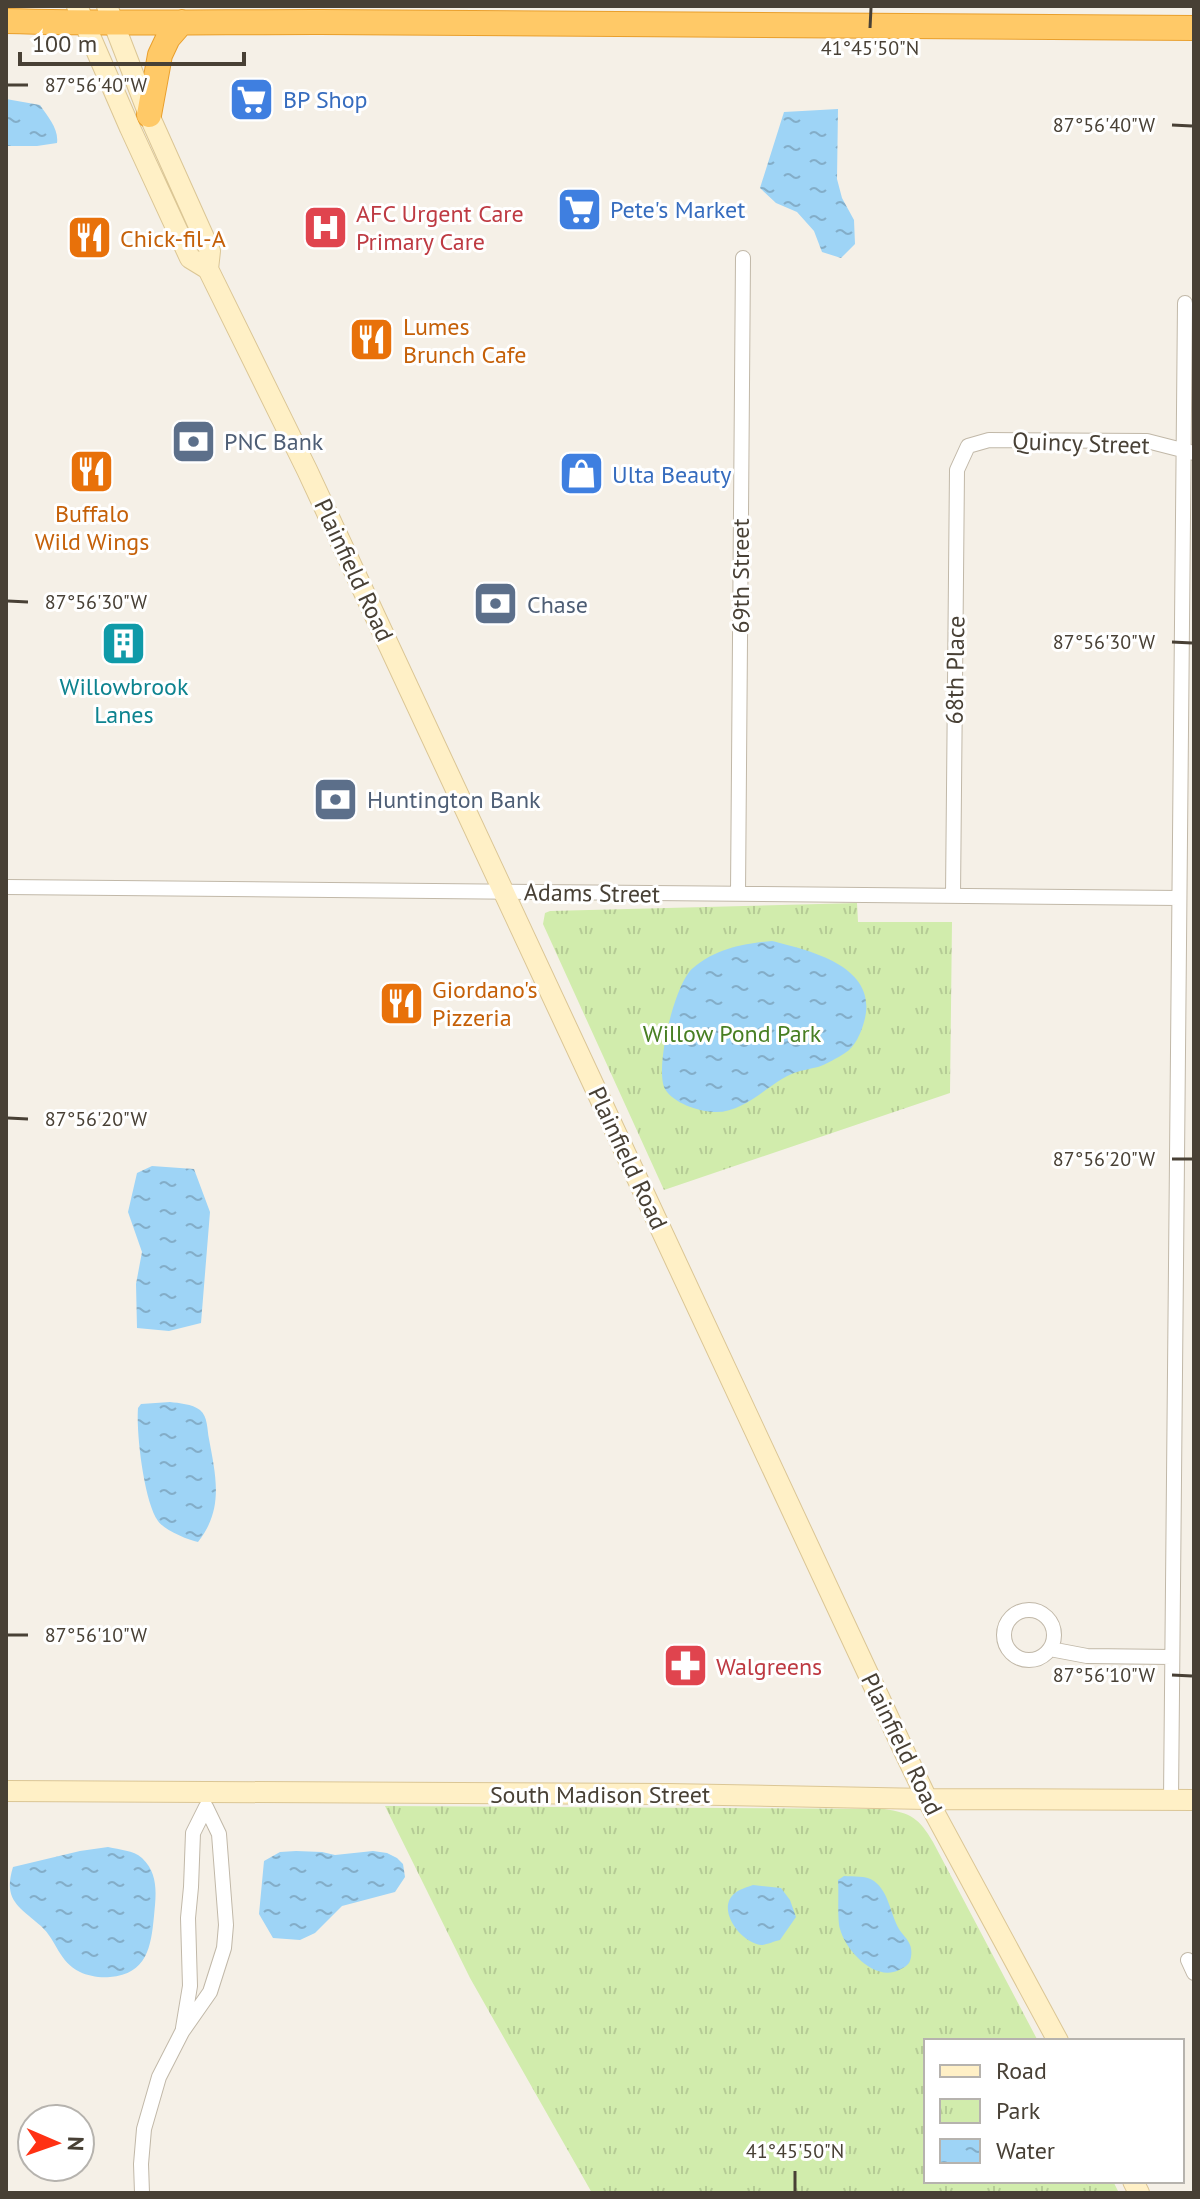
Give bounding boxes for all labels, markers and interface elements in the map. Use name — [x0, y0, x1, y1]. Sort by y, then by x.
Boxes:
scale bar — [20, 16, 244, 66]
text: 100 m — [32, 28, 97, 59]
text: 41°45'50"N — [821, 35, 919, 61]
text: 87°56'40"W — [45, 72, 148, 98]
supermarket icon: BP Shop — [228, 75, 276, 123]
place label: BP Shop — [283, 84, 368, 115]
text: 87°56'40"W — [1053, 112, 1156, 138]
supermarket icon: Pete's Market — [555, 185, 603, 233]
place label: Pete's Market — [610, 194, 745, 225]
place label: AFC Urgent Care Primary Care — [356, 198, 524, 257]
hospital icon: AFC Urgent Care Primary Care — [301, 203, 349, 251]
restaurant icon: Chick-fil-A — [65, 214, 113, 262]
place label: Chick-fil-A — [120, 223, 226, 254]
place label: Lumes Brunch Cafe — [403, 311, 526, 370]
restaurant icon: Lumes Brunch Cafe — [348, 316, 396, 364]
bank icon: PNC Bank — [169, 417, 217, 465]
street label: Quincy Street — [1012, 425, 1150, 461]
place label: PNC Bank — [224, 426, 324, 457]
restaurant icon: Buffalo Wild Wings — [68, 447, 116, 495]
shop icon: Ulta Beauty — [557, 450, 605, 498]
place label: Ulta Beauty — [612, 459, 731, 490]
street label: Plainfield Road — [307, 494, 401, 646]
place label: Buffalo Wild Wings — [35, 498, 149, 557]
street label: 69th Street — [725, 518, 756, 634]
bank icon: Chase — [472, 580, 520, 628]
text: 87°56'30"W — [45, 589, 148, 615]
place label: Chase — [527, 589, 588, 620]
street label: 68th Place — [939, 615, 971, 725]
building icon: Willowbrook Lanes — [100, 620, 148, 668]
text: 87°56'30"W — [1053, 629, 1156, 655]
place label: Willowbrook Lanes — [60, 671, 189, 730]
bank icon: Huntington Bank — [312, 775, 360, 823]
place label: Huntington Bank — [367, 784, 541, 815]
street label: Adams Street — [524, 876, 660, 910]
place label: Giordano's Pizzeria — [432, 974, 538, 1033]
restaurant icon: Giordano's Pizzeria — [377, 979, 425, 1027]
park label: Willow Pond Park — [643, 1018, 822, 1049]
street label: Plainfield Road — [581, 1082, 675, 1234]
text: 87°56'20"W — [45, 1106, 148, 1132]
text: 87°56'20"W — [1053, 1146, 1156, 1172]
text: 87°56'10"W — [45, 1622, 148, 1648]
pharmacy icon: Walgreens — [661, 1642, 709, 1690]
place label: Walgreens — [716, 1651, 822, 1682]
text: 87°56'10"W — [1053, 1662, 1156, 1688]
street label: Plainfield Road — [854, 1668, 950, 1820]
street label: South Madison Street — [490, 1779, 710, 1810]
legend — [924, 2039, 1184, 2183]
text: Road — [996, 2055, 1047, 2086]
text: Park — [996, 2095, 1041, 2126]
north arrow — [16, 2103, 96, 2183]
text: Water — [996, 2135, 1055, 2166]
text: N — [62, 2136, 90, 2151]
text: 41°45'50"N — [746, 2138, 844, 2164]

